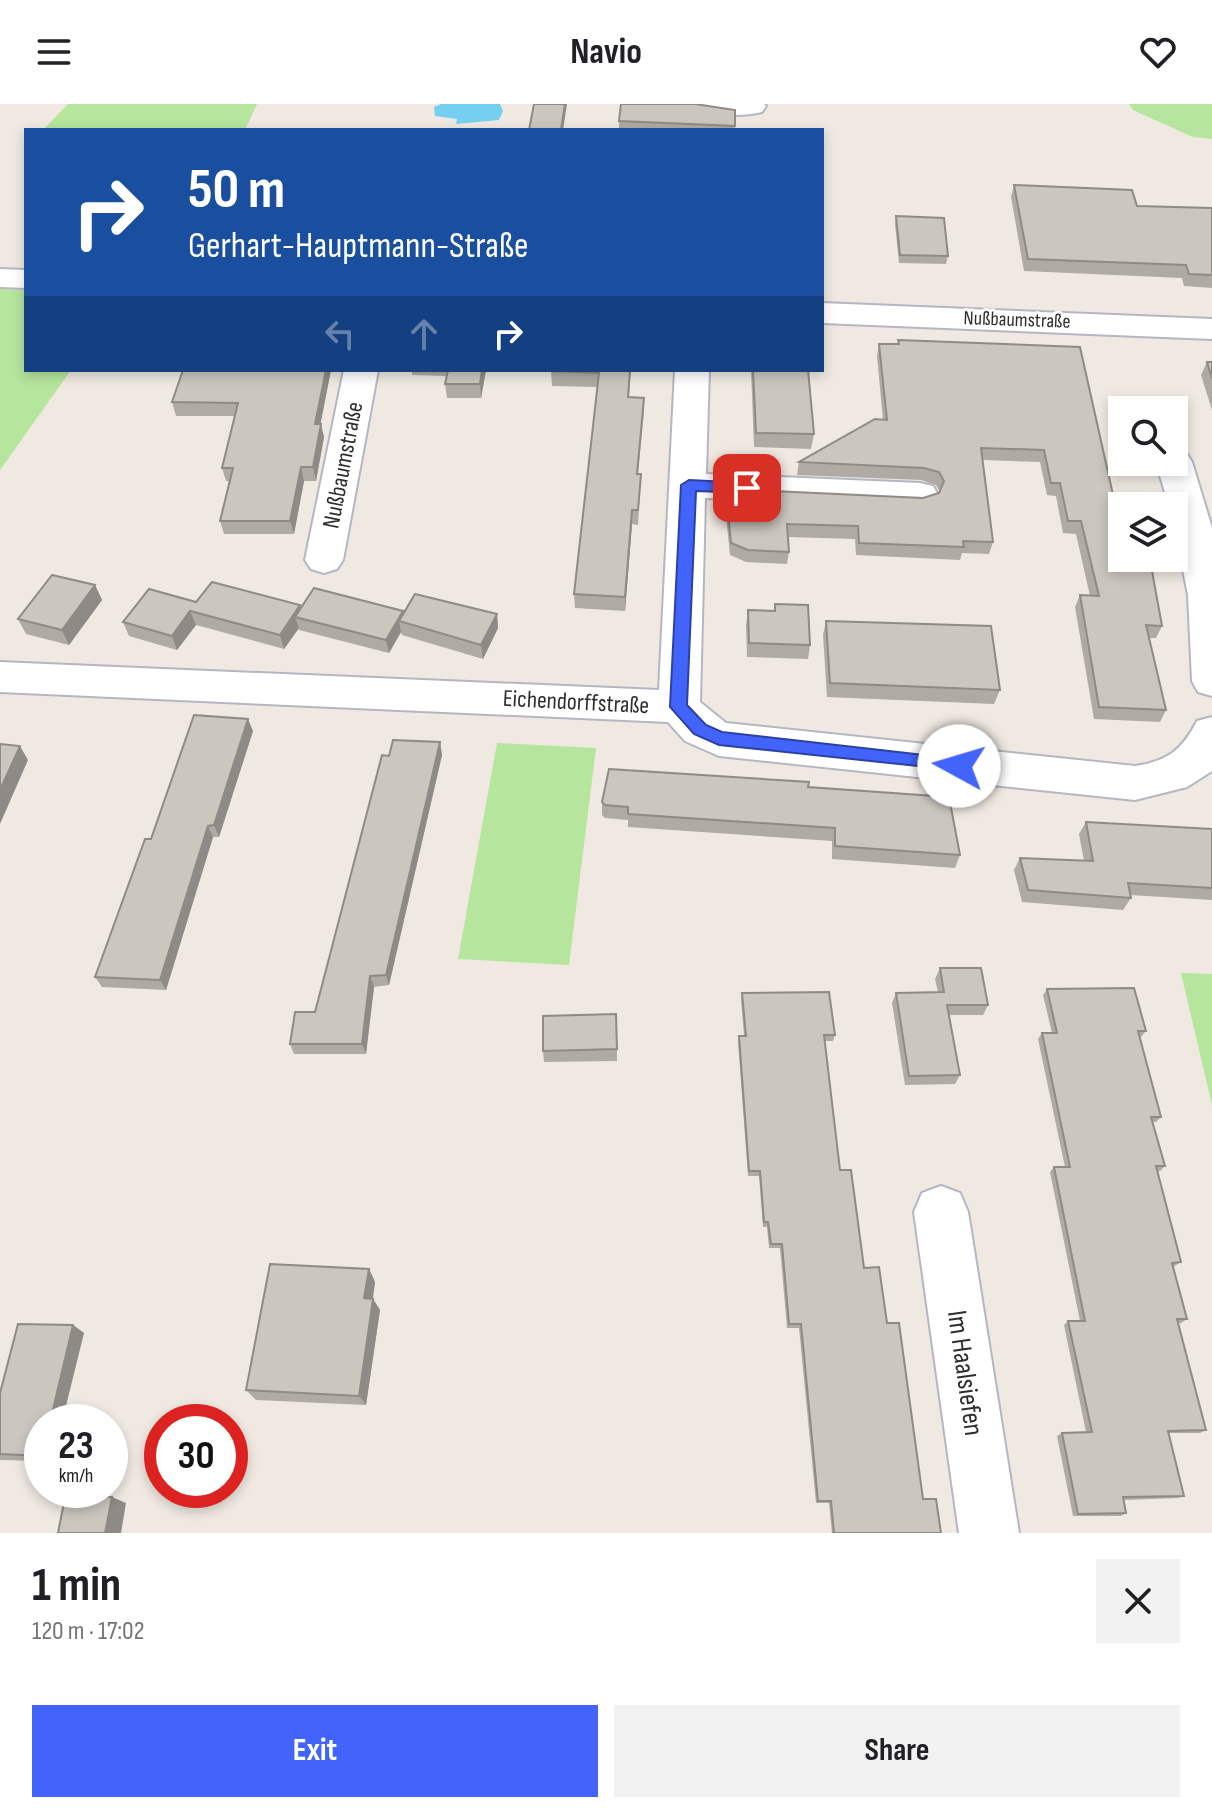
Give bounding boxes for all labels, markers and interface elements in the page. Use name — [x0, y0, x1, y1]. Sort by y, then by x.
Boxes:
icon: menu — [32, 30, 76, 74]
icon: heart — [1136, 30, 1180, 74]
text: Navio — [570, 31, 642, 74]
text: 50 m — [188, 157, 285, 224]
icon: right — [56, 160, 160, 264]
text: Gerhart-Hauptmann-Straße — [188, 225, 529, 268]
street label: Nußbaumstraße — [963, 306, 1071, 334]
icon: left — [318, 312, 362, 356]
icon: ahead — [402, 312, 446, 356]
icon: right — [486, 312, 530, 356]
map controls — [1108, 396, 1188, 572]
button: search — [1108, 396, 1188, 476]
street label: Nußbaumstraße — [317, 399, 369, 531]
pin — [713, 454, 781, 522]
icon: arrive — [725, 466, 769, 510]
button: layers — [1108, 492, 1188, 572]
street label: Eichendorffstraße — [502, 684, 650, 720]
position arrow — [917, 724, 1001, 808]
street label: Im Haalsiefen — [940, 1308, 990, 1438]
speed limit sign: 30 — [144, 1404, 248, 1508]
text: 23 — [58, 1422, 94, 1470]
text: km/h — [59, 1464, 93, 1488]
text: 1 min — [32, 1557, 121, 1614]
button: close — [1096, 1559, 1180, 1643]
text: 120 m · 17:02 — [32, 1616, 144, 1647]
button: Exit — [32, 1705, 598, 1797]
button: Share — [614, 1705, 1180, 1797]

